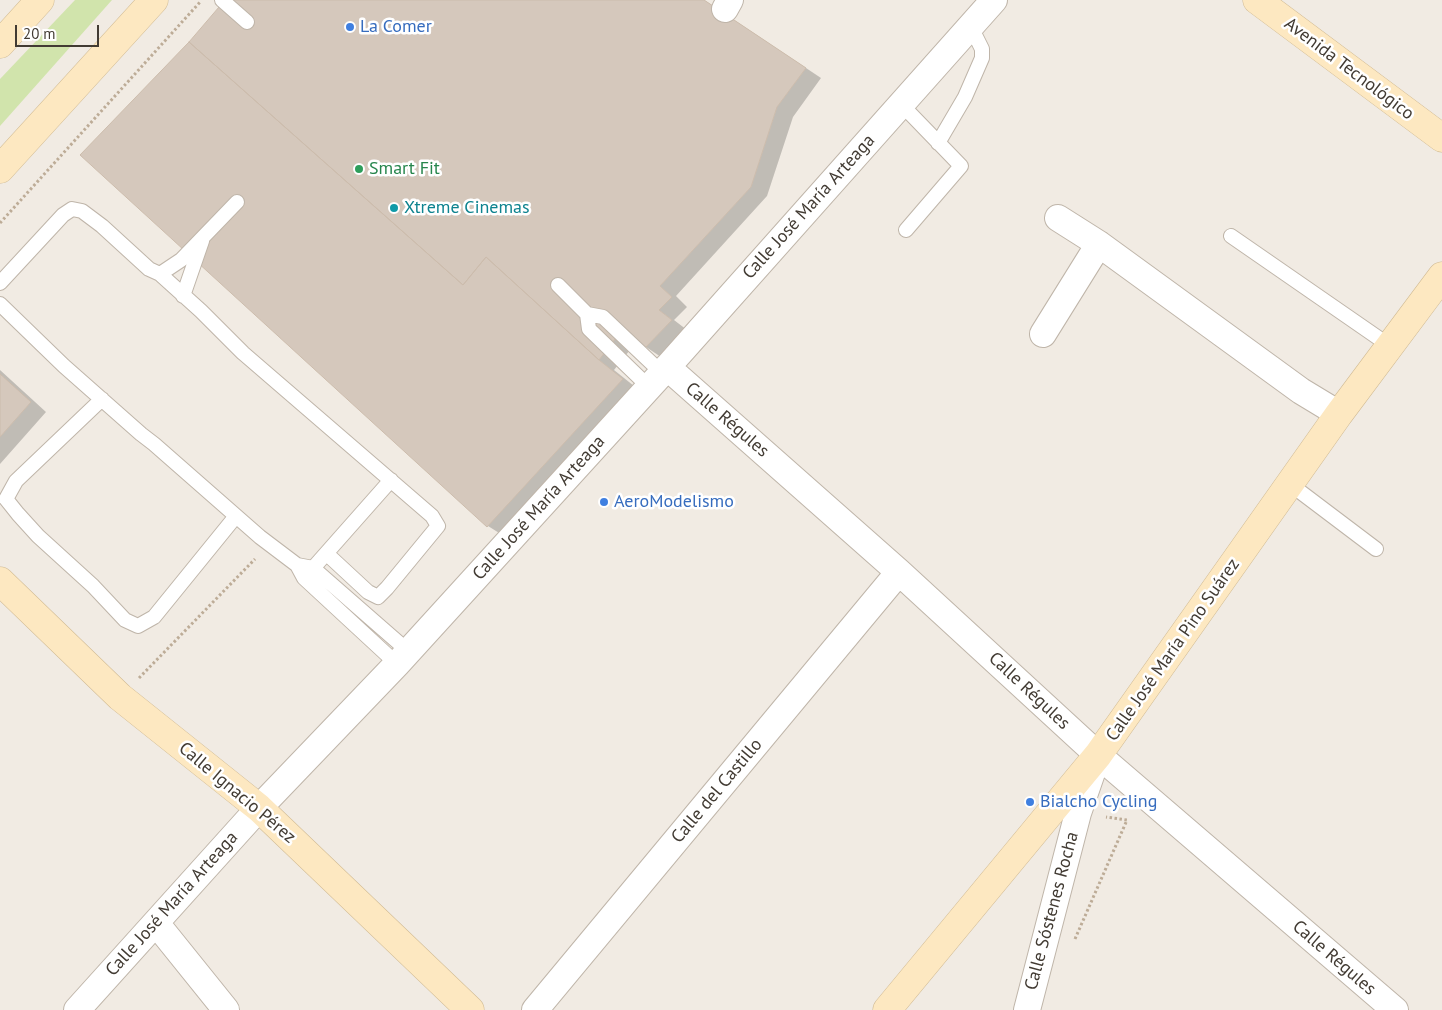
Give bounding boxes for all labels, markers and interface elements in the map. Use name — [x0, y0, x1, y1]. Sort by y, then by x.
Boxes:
street label: Avenida Tecnológico — [1280, 13, 1418, 125]
scale bar — [18, 15, 101, 47]
place label: La Comer — [360, 16, 432, 38]
marker: La Comer — [344, 21, 356, 33]
text: 20 m — [23, 24, 56, 43]
street label: Calle José María Arteaga — [738, 130, 880, 284]
place label: Smart Fit — [369, 158, 440, 180]
marker: Smart Fit — [353, 163, 365, 175]
place label: Xtreme Cinemas — [404, 197, 530, 219]
marker: Xtreme Cinemas — [388, 202, 400, 214]
street label: Calle Régules — [681, 378, 773, 462]
street label: Calle José María Arteaga — [468, 431, 610, 585]
place label: AeroModelismo — [614, 491, 734, 513]
marker: AeroModelismo — [598, 496, 610, 508]
street label: Calle José María Pino Suárez — [1102, 554, 1244, 746]
street label: Calle Régules — [984, 648, 1074, 734]
street label: Calle del Castillo — [667, 734, 767, 848]
street label: Calle Ignacio Pérez — [174, 738, 300, 848]
place label: Bialcho Cycling — [1040, 791, 1157, 813]
marker: Bialcho Cycling — [1024, 796, 1036, 808]
street label: Calle José María Arteaga — [101, 827, 243, 981]
street label: Calle Sóstenes Rocha — [1020, 830, 1084, 992]
street label: Calle Régules — [1288, 916, 1380, 1000]

